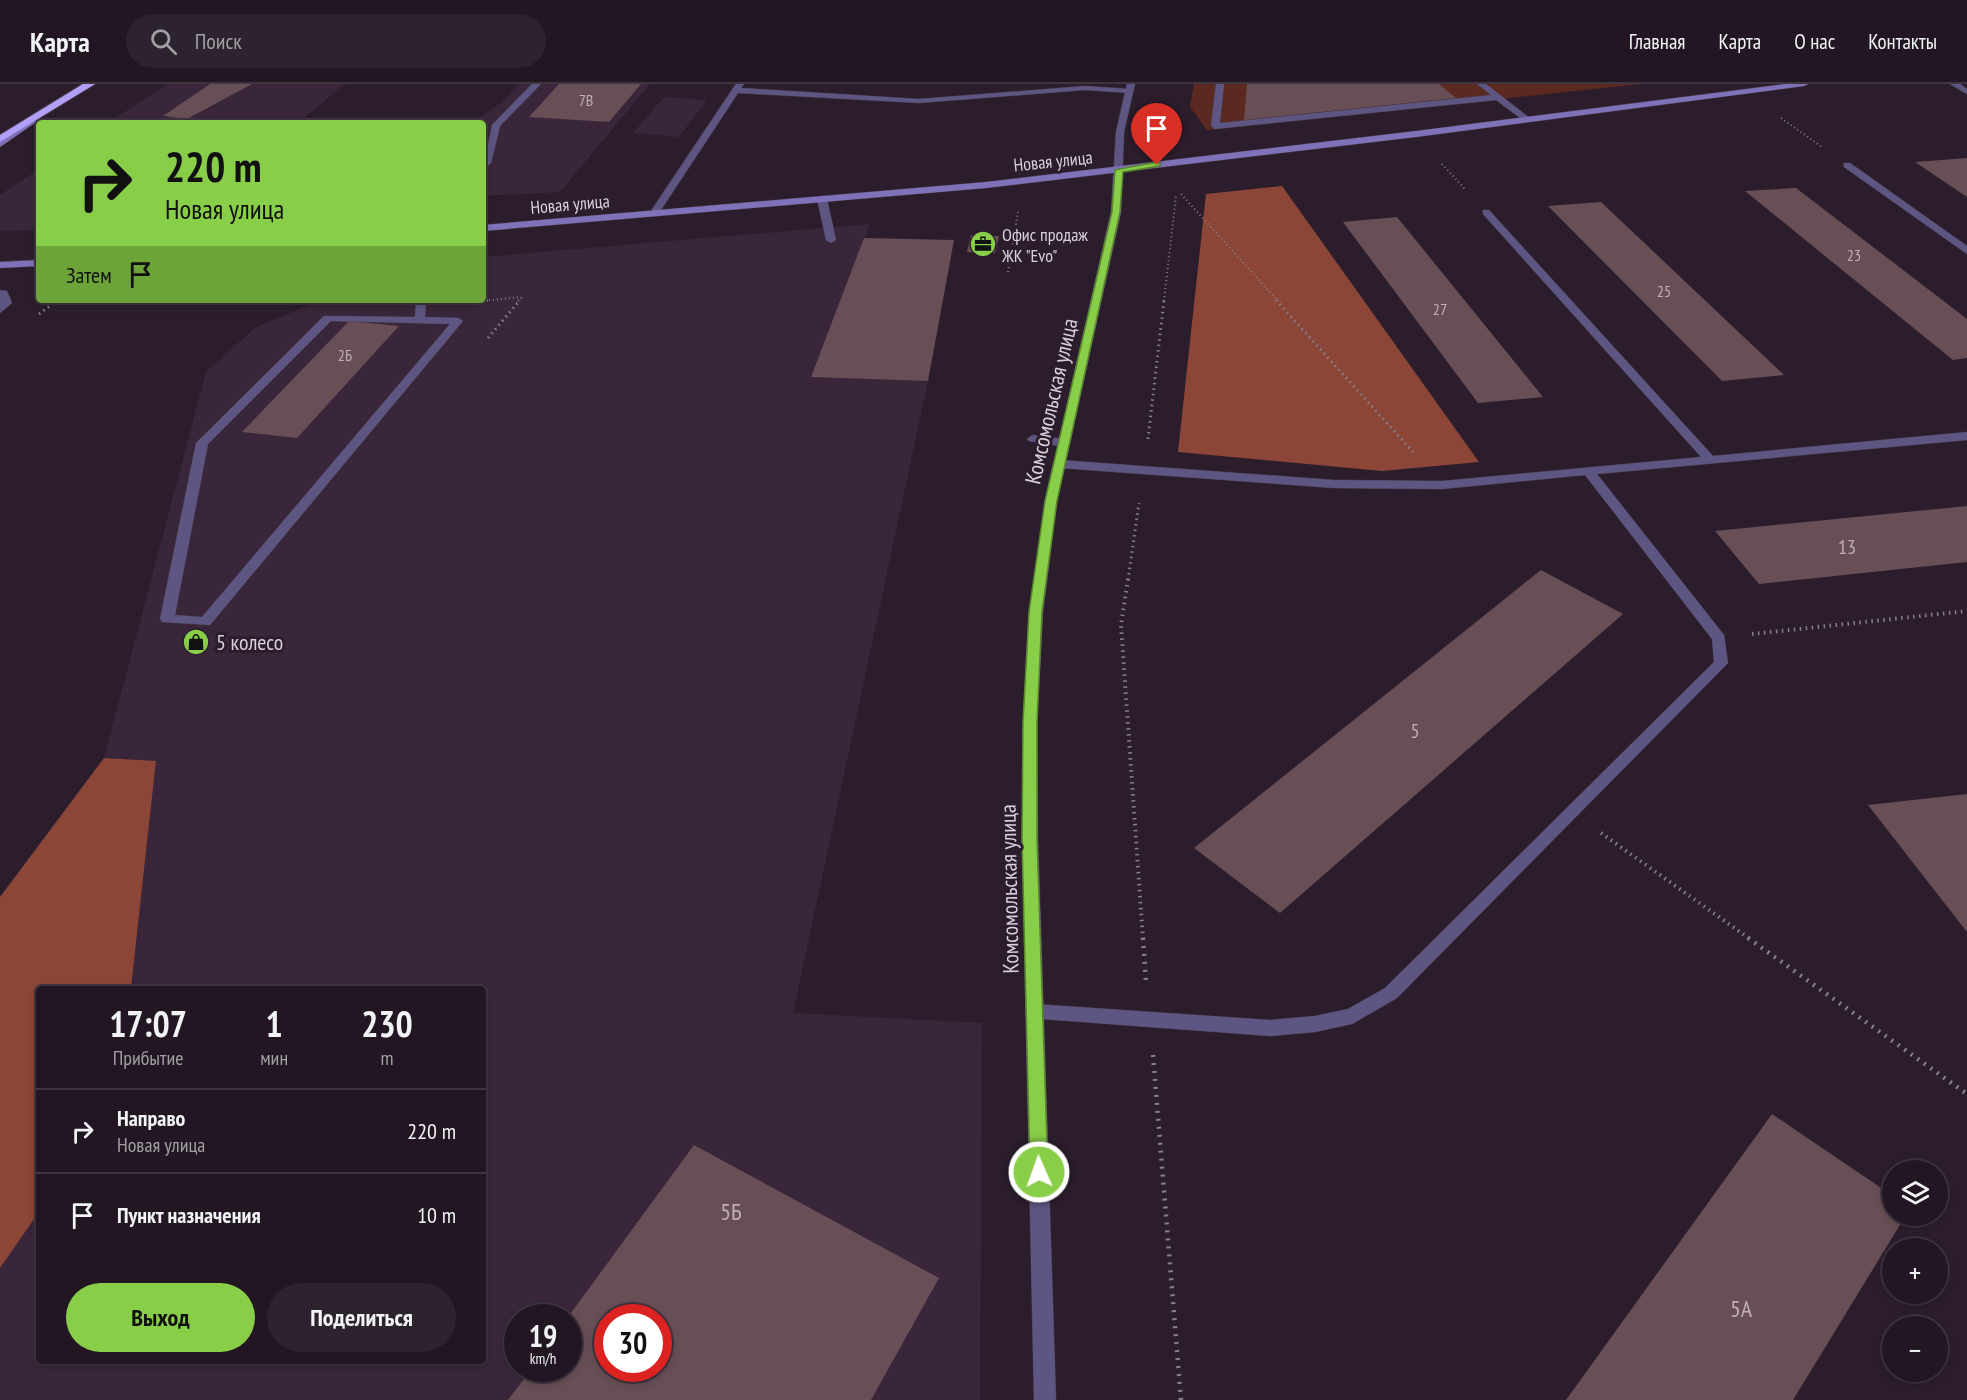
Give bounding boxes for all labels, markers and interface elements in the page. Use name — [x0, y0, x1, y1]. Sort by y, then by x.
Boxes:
search box — [126, 14, 546, 68]
text: Карта — [30, 23, 90, 60]
icon: search — [147, 25, 180, 58]
text: Поиск — [195, 27, 242, 55]
text: Главная — [1629, 28, 1685, 55]
text: Карта — [1718, 28, 1761, 55]
text: О нас — [1794, 28, 1835, 55]
text: Контакты — [1868, 28, 1937, 55]
house number: 7В — [579, 90, 593, 110]
pin — [1131, 103, 1182, 165]
icon: arrive — [1140, 112, 1173, 145]
text: 220 m — [165, 139, 262, 194]
icon: right — [66, 144, 144, 222]
street label: Новая улица — [1012, 145, 1094, 177]
street label: Новая улица — [529, 189, 611, 219]
text: Новая улица — [165, 192, 284, 226]
place label: Офис продаж ЖК "Evo" — [1001, 223, 1088, 267]
office icon: Офис продаж ЖК "Evo" — [968, 229, 998, 259]
house number: 23 — [1847, 245, 1861, 265]
icon: arrive — [124, 258, 157, 291]
text: Затем — [66, 261, 112, 289]
house number: 25 — [1657, 281, 1671, 301]
house number: 27 — [1433, 299, 1447, 319]
street label: Комсомольская улица — [1018, 315, 1084, 487]
house number: 2Б — [338, 345, 352, 365]
house number: 13 — [1838, 534, 1856, 560]
shop icon: 5 колесо — [181, 627, 211, 657]
place label: 5 колесо — [216, 628, 283, 656]
house number: 5 — [1411, 718, 1420, 744]
street label: Комсомольская улица — [994, 804, 1024, 974]
text: 17:07 — [109, 1000, 187, 1047]
text: 1 — [266, 1000, 283, 1047]
text: 230 — [361, 1000, 413, 1047]
text: Прибытие — [113, 1045, 184, 1071]
text: мин — [260, 1045, 288, 1071]
text: m — [381, 1045, 394, 1071]
text: Направо — [117, 1104, 185, 1132]
icon: right — [66, 1115, 99, 1148]
text: 220 m — [407, 1117, 456, 1145]
text: Новая улица — [117, 1132, 205, 1158]
position arrow — [1007, 1140, 1071, 1204]
map controls — [1882, 1160, 1948, 1382]
button: layers — [1882, 1160, 1948, 1226]
house number: 5Б — [720, 1196, 742, 1227]
icon: arrive — [66, 1199, 99, 1232]
text: Пункт назначения — [117, 1201, 261, 1229]
text: 10 m — [417, 1201, 456, 1229]
button: + — [1882, 1238, 1948, 1304]
button: Выход — [66, 1283, 255, 1352]
button: Поделиться — [267, 1283, 456, 1352]
house number: 5А — [1730, 1293, 1753, 1324]
speed limit sign: 30 — [594, 1304, 672, 1382]
text: 19 — [529, 1316, 557, 1355]
button: − — [1882, 1316, 1948, 1382]
text: km/h — [530, 1349, 556, 1368]

